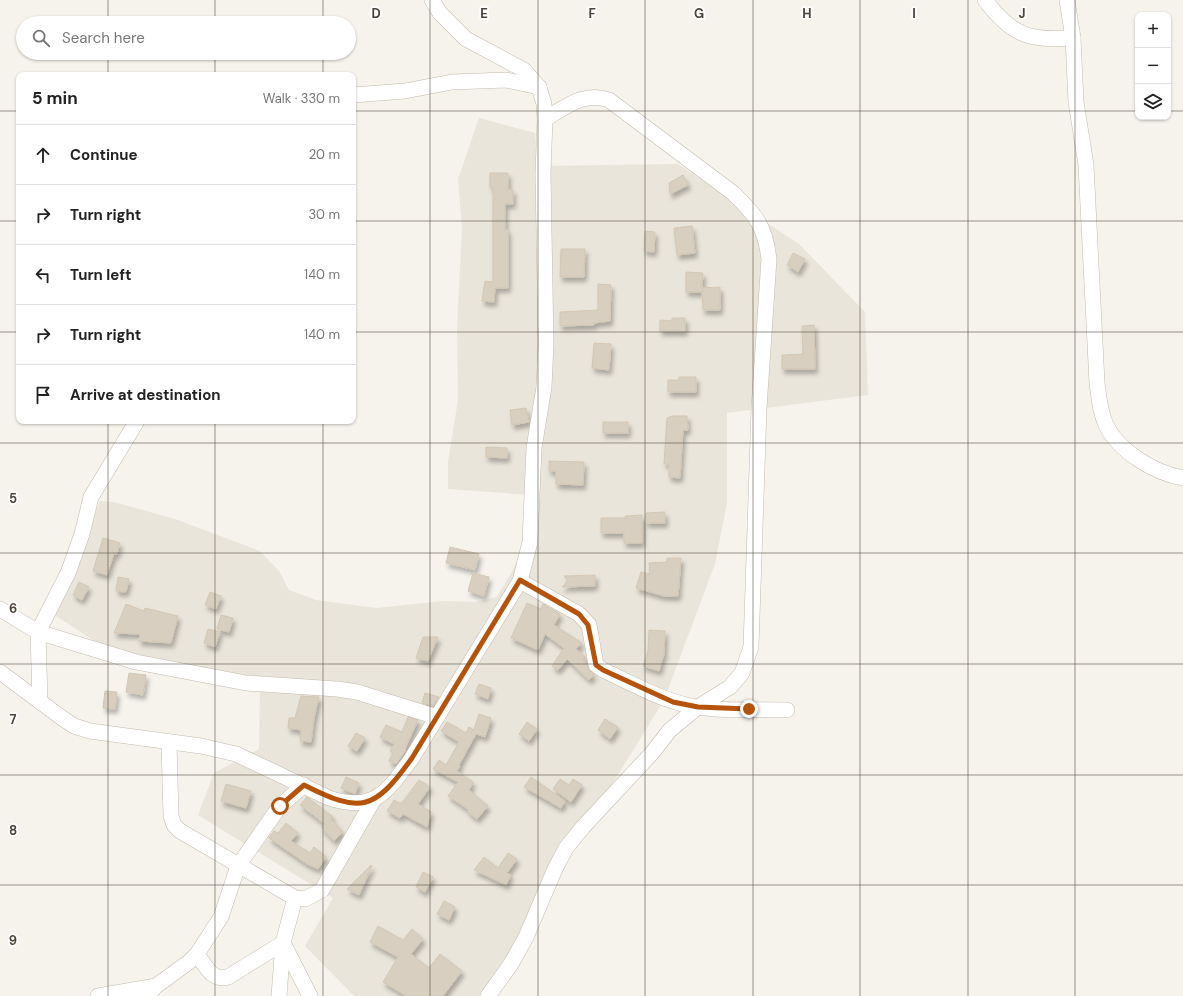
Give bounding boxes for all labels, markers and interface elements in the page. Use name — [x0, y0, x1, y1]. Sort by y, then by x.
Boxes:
text: D — [371, 5, 381, 22]
text: E — [480, 5, 488, 22]
text: F — [588, 5, 596, 22]
text: G — [694, 5, 704, 22]
text: H — [802, 5, 812, 22]
text: I — [912, 5, 916, 22]
text: J — [1018, 5, 1026, 22]
map controls — [1135, 12, 1171, 120]
button: + — [1135, 12, 1171, 48]
search box — [16, 16, 356, 60]
icon: search — [30, 27, 52, 49]
text: Search here — [62, 28, 145, 48]
button: − — [1135, 48, 1171, 84]
button: layers — [1135, 84, 1171, 120]
text: 5 min — [32, 87, 78, 109]
text: Walk · 330 m — [263, 90, 340, 107]
icon: ahead — [32, 144, 54, 166]
text: Continue — [70, 145, 138, 165]
text: 20 m — [309, 146, 340, 163]
icon: right — [32, 204, 54, 226]
text: Turn right — [70, 205, 141, 225]
text: 30 m — [308, 206, 340, 223]
icon: left — [32, 264, 54, 286]
text: Turn left — [70, 265, 131, 285]
text: 140 m — [304, 266, 340, 283]
icon: right — [32, 324, 54, 346]
text: Turn right — [70, 325, 141, 345]
text: 140 m — [304, 326, 340, 343]
icon: arrive — [32, 384, 54, 406]
text: Arrive at destination — [70, 385, 221, 405]
text: 5 — [9, 490, 17, 507]
text: 6 — [9, 600, 17, 617]
route end — [740, 700, 758, 718]
text: 7 — [10, 711, 17, 728]
route start — [271, 797, 289, 815]
text: 8 — [9, 822, 17, 839]
text: 9 — [9, 932, 17, 949]

